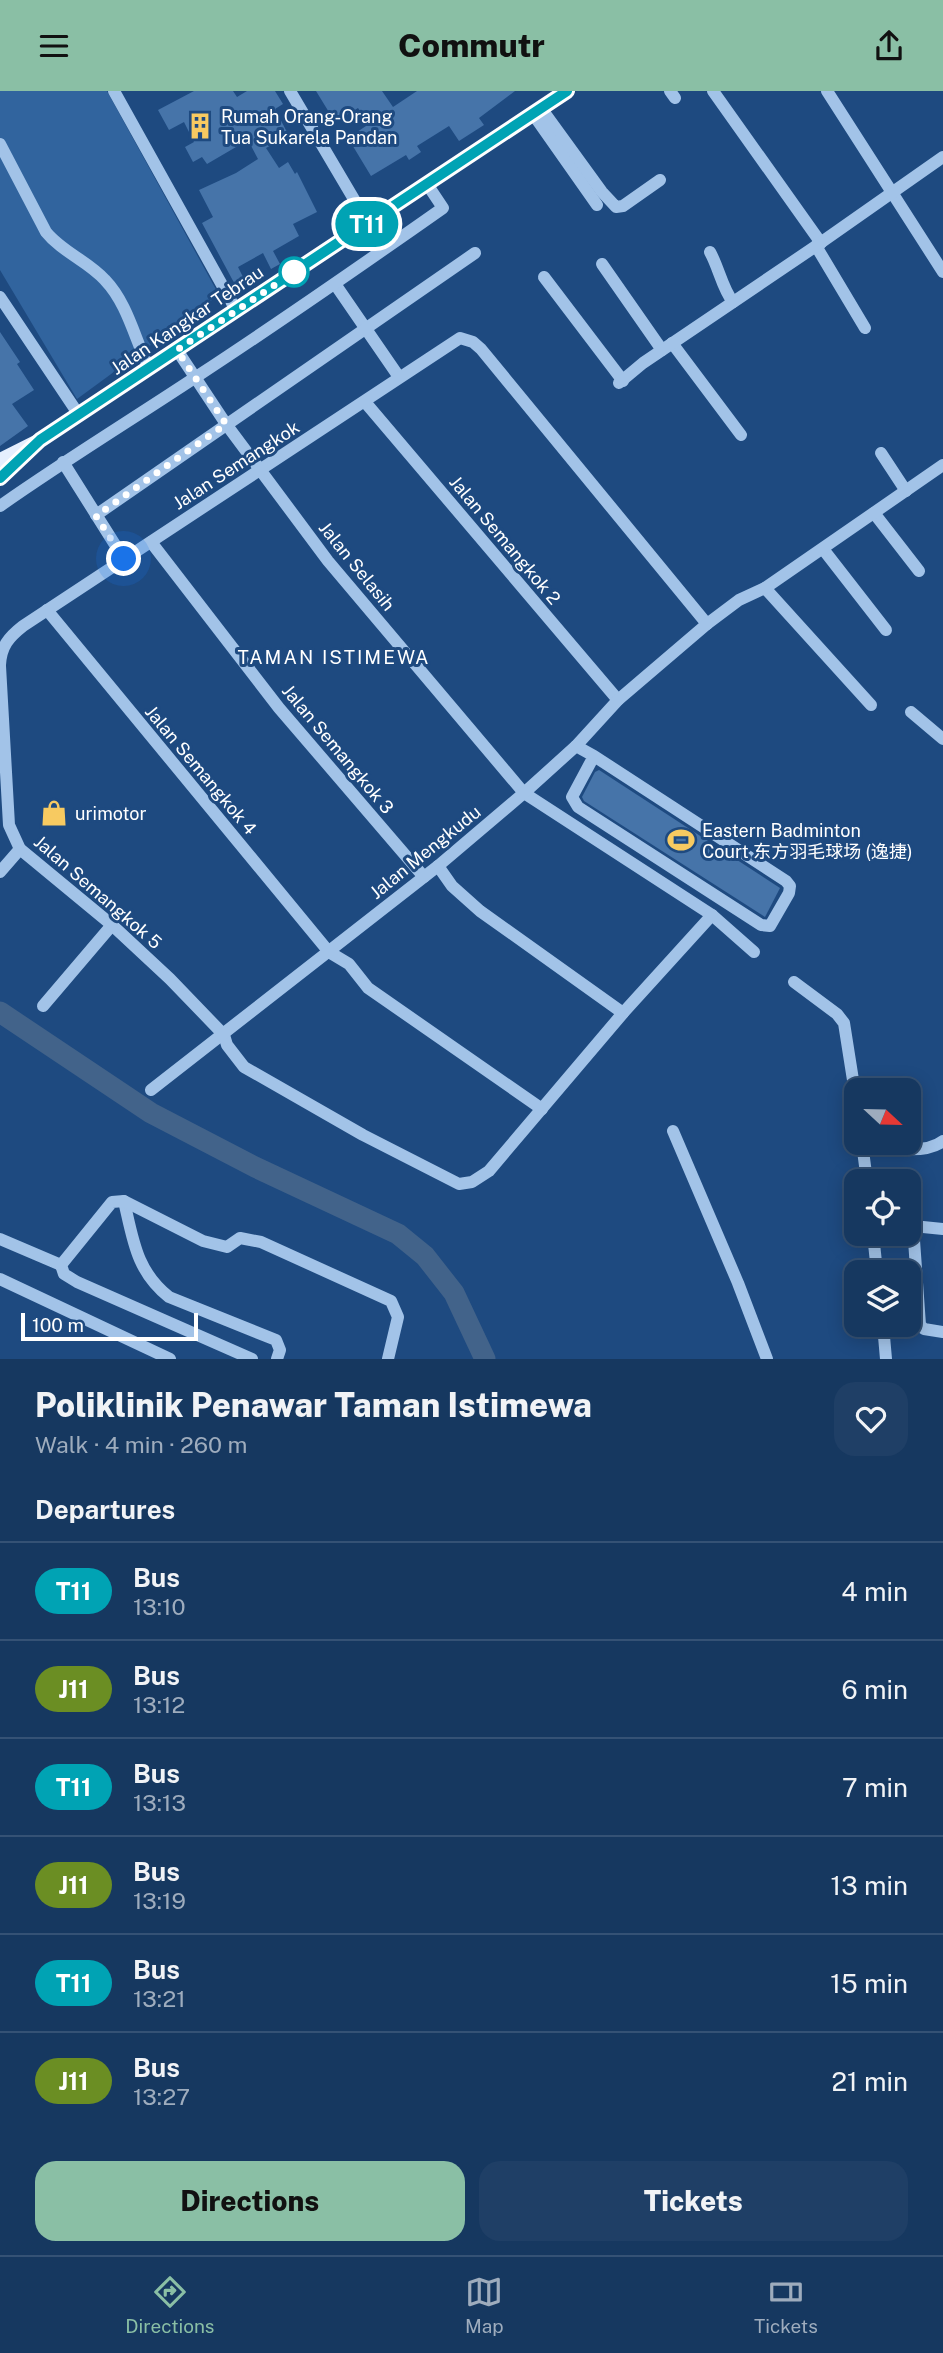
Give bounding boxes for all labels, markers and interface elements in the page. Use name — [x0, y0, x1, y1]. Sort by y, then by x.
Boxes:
icon: menu — [35, 27, 73, 65]
text: Commutr — [398, 27, 545, 64]
icon: share — [870, 27, 908, 65]
place label: Rumah Orang-Orang Tua Sukarela Pandan — [221, 106, 397, 148]
building icon: Rumah Orang-Orang Tua Sukarela Pandan — [185, 111, 215, 141]
line badge: T11 — [327, 201, 407, 247]
text: T11 — [349, 210, 385, 238]
unlabelled marker — [279, 257, 309, 287]
street label: Jalan Kangkar Tebrau — [107, 261, 267, 379]
street label: Jalan Semangkok — [169, 416, 303, 514]
street label: Jalan Semangkok 2 — [445, 471, 565, 609]
street label: Jalan Selasih — [315, 517, 399, 615]
your location — [106, 541, 141, 576]
district label: TAMAN ISTIMEWA — [238, 646, 430, 668]
street label: Jalan Semangkok 3 — [278, 680, 398, 818]
street label: Jalan Semangkok 4 — [141, 701, 261, 839]
shop icon: urimotor — [39, 798, 69, 828]
street label: Jalan Mengkudu — [365, 801, 485, 903]
place label: urimotor — [75, 803, 147, 824]
place label: Eastern Badminton Court 东方羽毛球场 (逸捷) — [702, 820, 913, 862]
sports icon: Eastern Badminton Court 东方羽毛球场 (逸捷) — [666, 825, 696, 855]
street label: Jalan Semangkok 5 — [30, 831, 166, 953]
north arrow — [844, 1078, 920, 1155]
map controls — [844, 1078, 921, 1337]
button: locate — [844, 1169, 921, 1246]
button: layers — [844, 1260, 921, 1337]
scale bar — [21, 1310, 198, 1342]
text: 100 m — [32, 1314, 84, 1336]
button: heart — [834, 1382, 908, 1456]
text: Poliklinik Penawar Taman Istimewa — [35, 1386, 592, 1424]
text: Walk · 4 min · 260 m — [35, 1431, 248, 1458]
text: Departures — [35, 1494, 175, 1525]
text: Bus — [133, 1562, 180, 1593]
text: 4 min — [841, 1576, 908, 1607]
text: T11 — [56, 1577, 91, 1605]
text: 13:10 — [133, 1593, 185, 1620]
text: Bus — [133, 1660, 180, 1691]
text: 6 min — [841, 1674, 908, 1705]
text: J11 — [58, 1675, 89, 1703]
text: 13:12 — [133, 1691, 185, 1718]
text: Bus — [133, 1758, 180, 1789]
text: 7 min — [842, 1772, 908, 1803]
text: T11 — [56, 1773, 91, 1801]
text: 13:13 — [133, 1789, 186, 1816]
text: Bus — [133, 1856, 180, 1887]
text: 13 min — [831, 1870, 908, 1901]
text: J11 — [58, 1871, 89, 1899]
text: 13:19 — [133, 1887, 186, 1914]
text: Bus — [133, 1954, 180, 1985]
text: 15 min — [830, 1968, 908, 1999]
text: T11 — [56, 1969, 91, 1997]
text: 13:21 — [133, 1985, 186, 2012]
text: Bus — [133, 2052, 180, 2083]
text: 21 min — [832, 2066, 908, 2097]
text: J11 — [58, 2067, 89, 2095]
text: 13:27 — [133, 2083, 190, 2110]
button: Directions — [35, 2161, 465, 2241]
button: Tickets — [479, 2161, 908, 2241]
tab: Directions — [125, 2273, 214, 2337]
tab: Map — [465, 2273, 504, 2337]
tab: Tickets — [754, 2273, 818, 2337]

